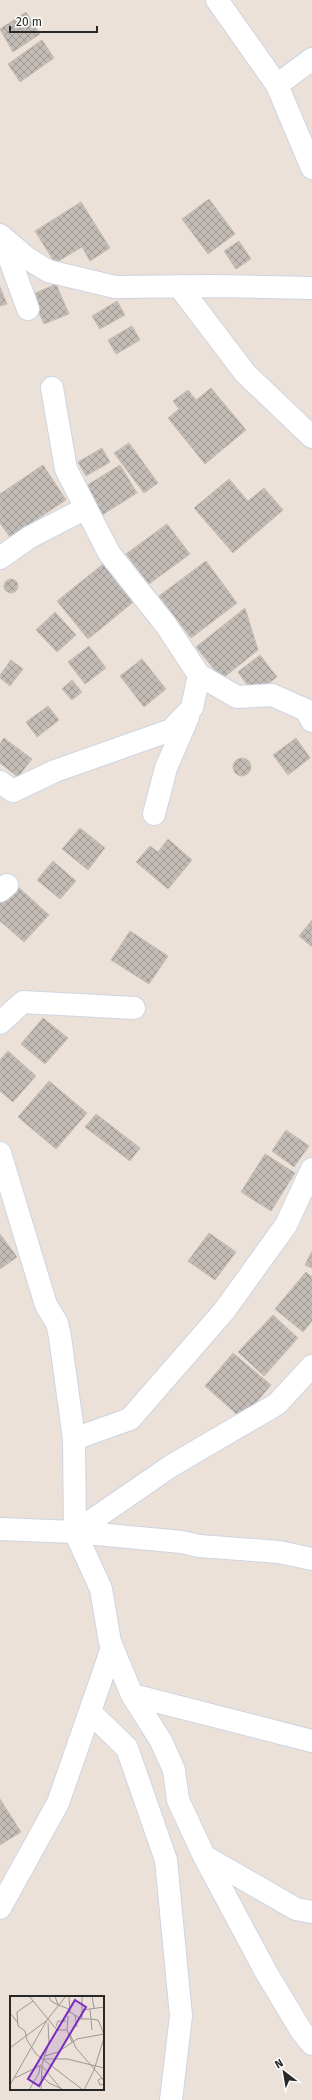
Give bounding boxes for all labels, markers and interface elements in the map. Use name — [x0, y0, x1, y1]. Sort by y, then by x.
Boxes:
scale bar — [10, 8, 97, 34]
text: 20 m — [16, 15, 42, 29]
inset map — [10, 1996, 104, 2090]
north arrow — [264, 2052, 304, 2092]
text: N — [273, 2056, 286, 2071]

